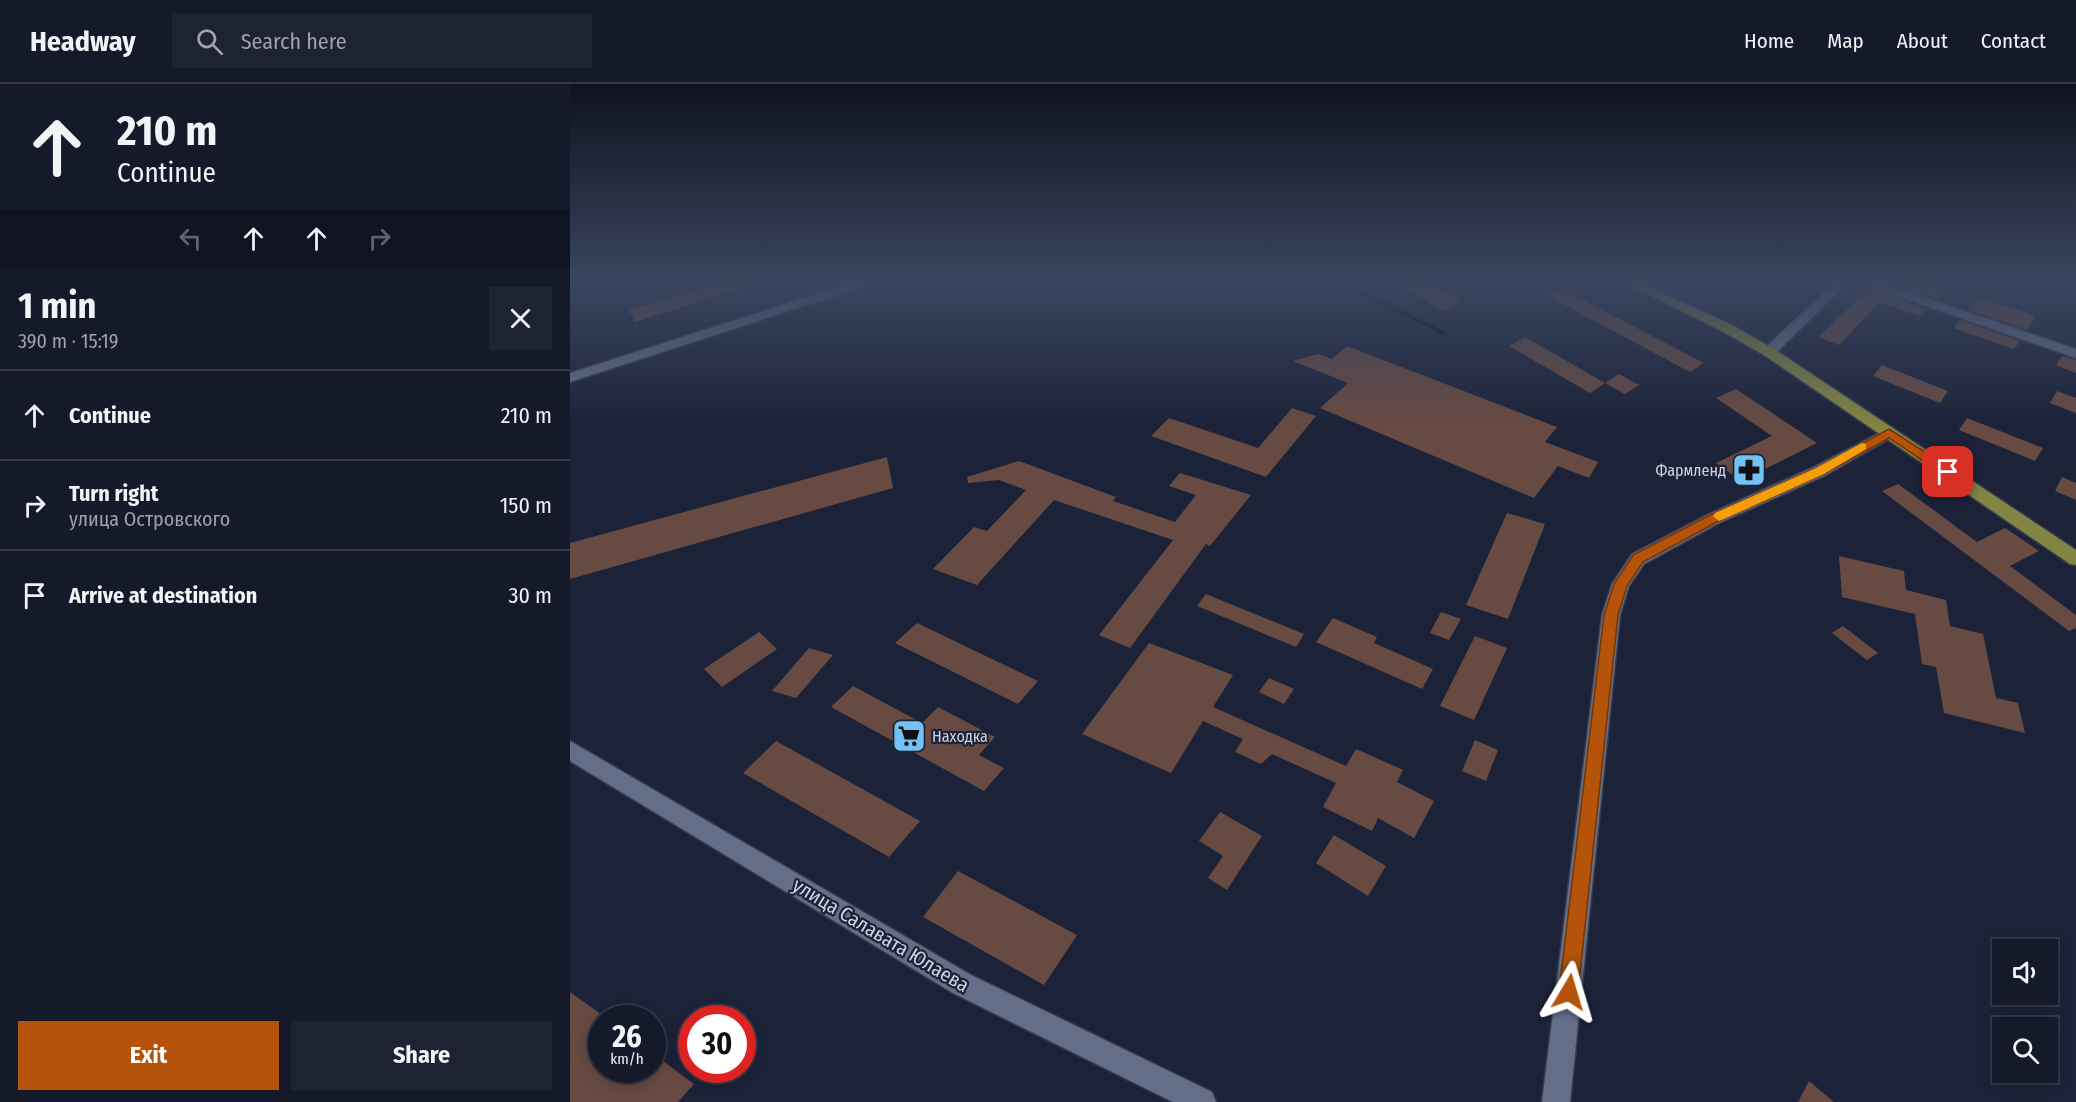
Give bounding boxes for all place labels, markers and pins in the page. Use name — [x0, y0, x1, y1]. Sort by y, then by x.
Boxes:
pin — [1922, 446, 1973, 497]
pharmacy icon: Фармленд — [1731, 452, 1767, 488]
place label: Фармленд — [1656, 461, 1726, 480]
supermarket icon: Находка — [891, 718, 927, 754]
place label: Находка — [932, 727, 988, 746]

